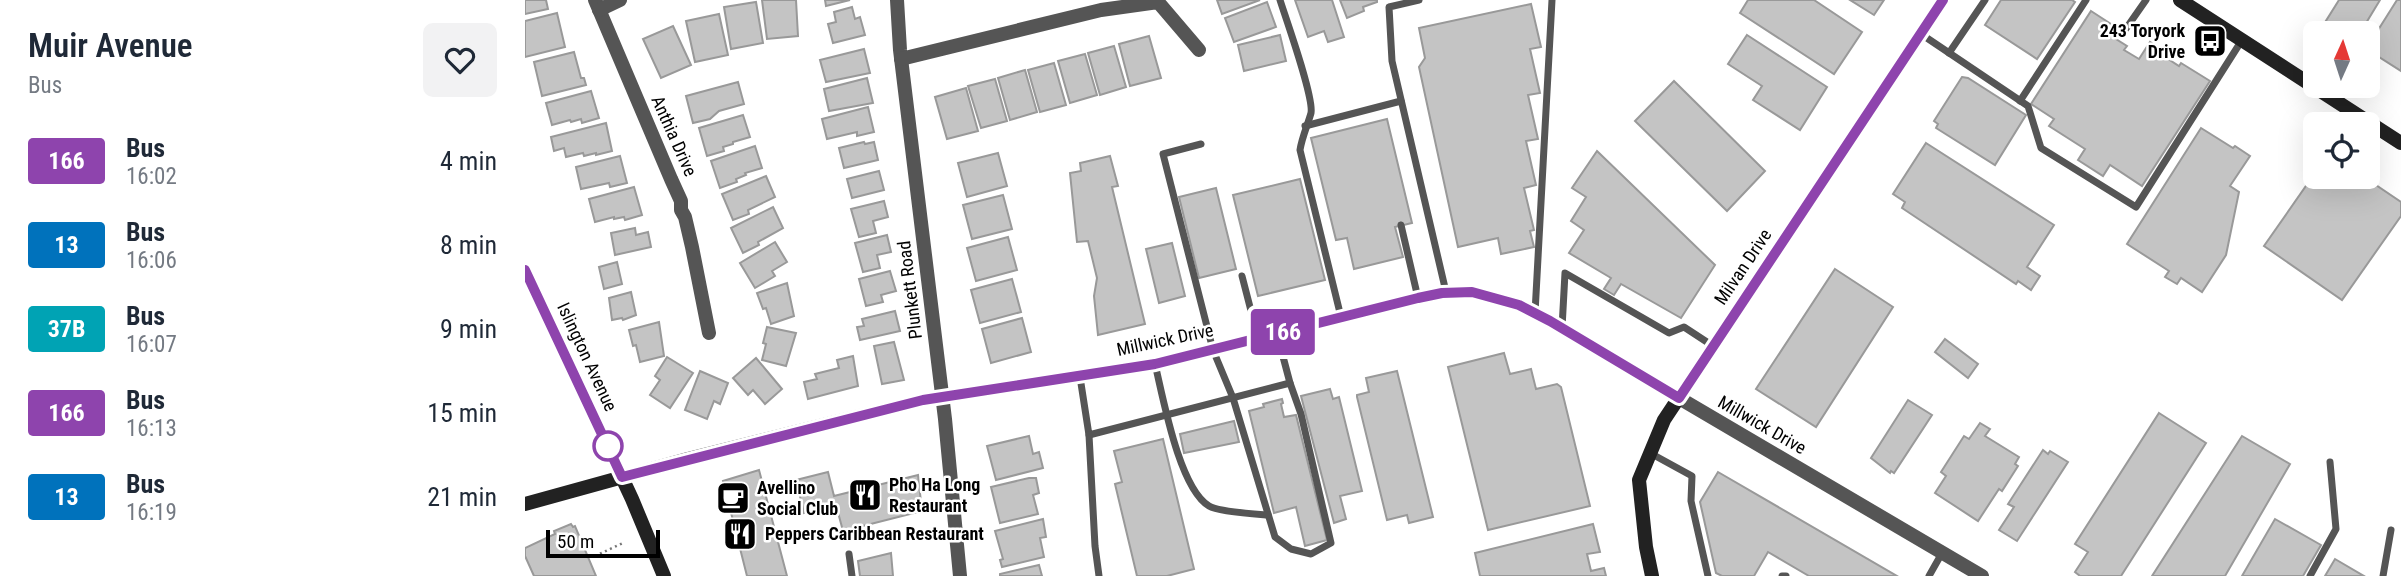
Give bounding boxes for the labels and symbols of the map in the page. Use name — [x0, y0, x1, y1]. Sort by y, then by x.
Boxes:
place label: 243 Toryork Drive — [2100, 20, 2185, 62]
north arrow — [2303, 21, 2380, 98]
bus stop icon: 243 Toryork Drive — [2191, 22, 2229, 60]
street label: Anthia Drive — [647, 92, 702, 179]
street label: Milvan Drive — [1710, 225, 1776, 309]
street label: Plunkett Road — [893, 240, 926, 340]
street label: Islington Avenue — [553, 299, 622, 414]
line badge: 166 — [1243, 309, 1323, 355]
street label: Millwick Drive — [1115, 319, 1215, 360]
street label: Millwick Drive — [1714, 391, 1810, 458]
unlabelled marker — [593, 431, 623, 461]
place label: Pho Ha Long Restaurant — [889, 474, 980, 516]
restaurant icon: Pho Ha Long Restaurant — [846, 476, 884, 514]
place label: Avellino Social Club — [757, 477, 838, 519]
cafe icon: Avellino Social Club — [714, 479, 752, 517]
restaurant icon: Peppers Caribbean Restaurant — [721, 515, 759, 553]
place label: Peppers Caribbean Restaurant — [765, 523, 984, 544]
scale bar — [546, 527, 660, 559]

